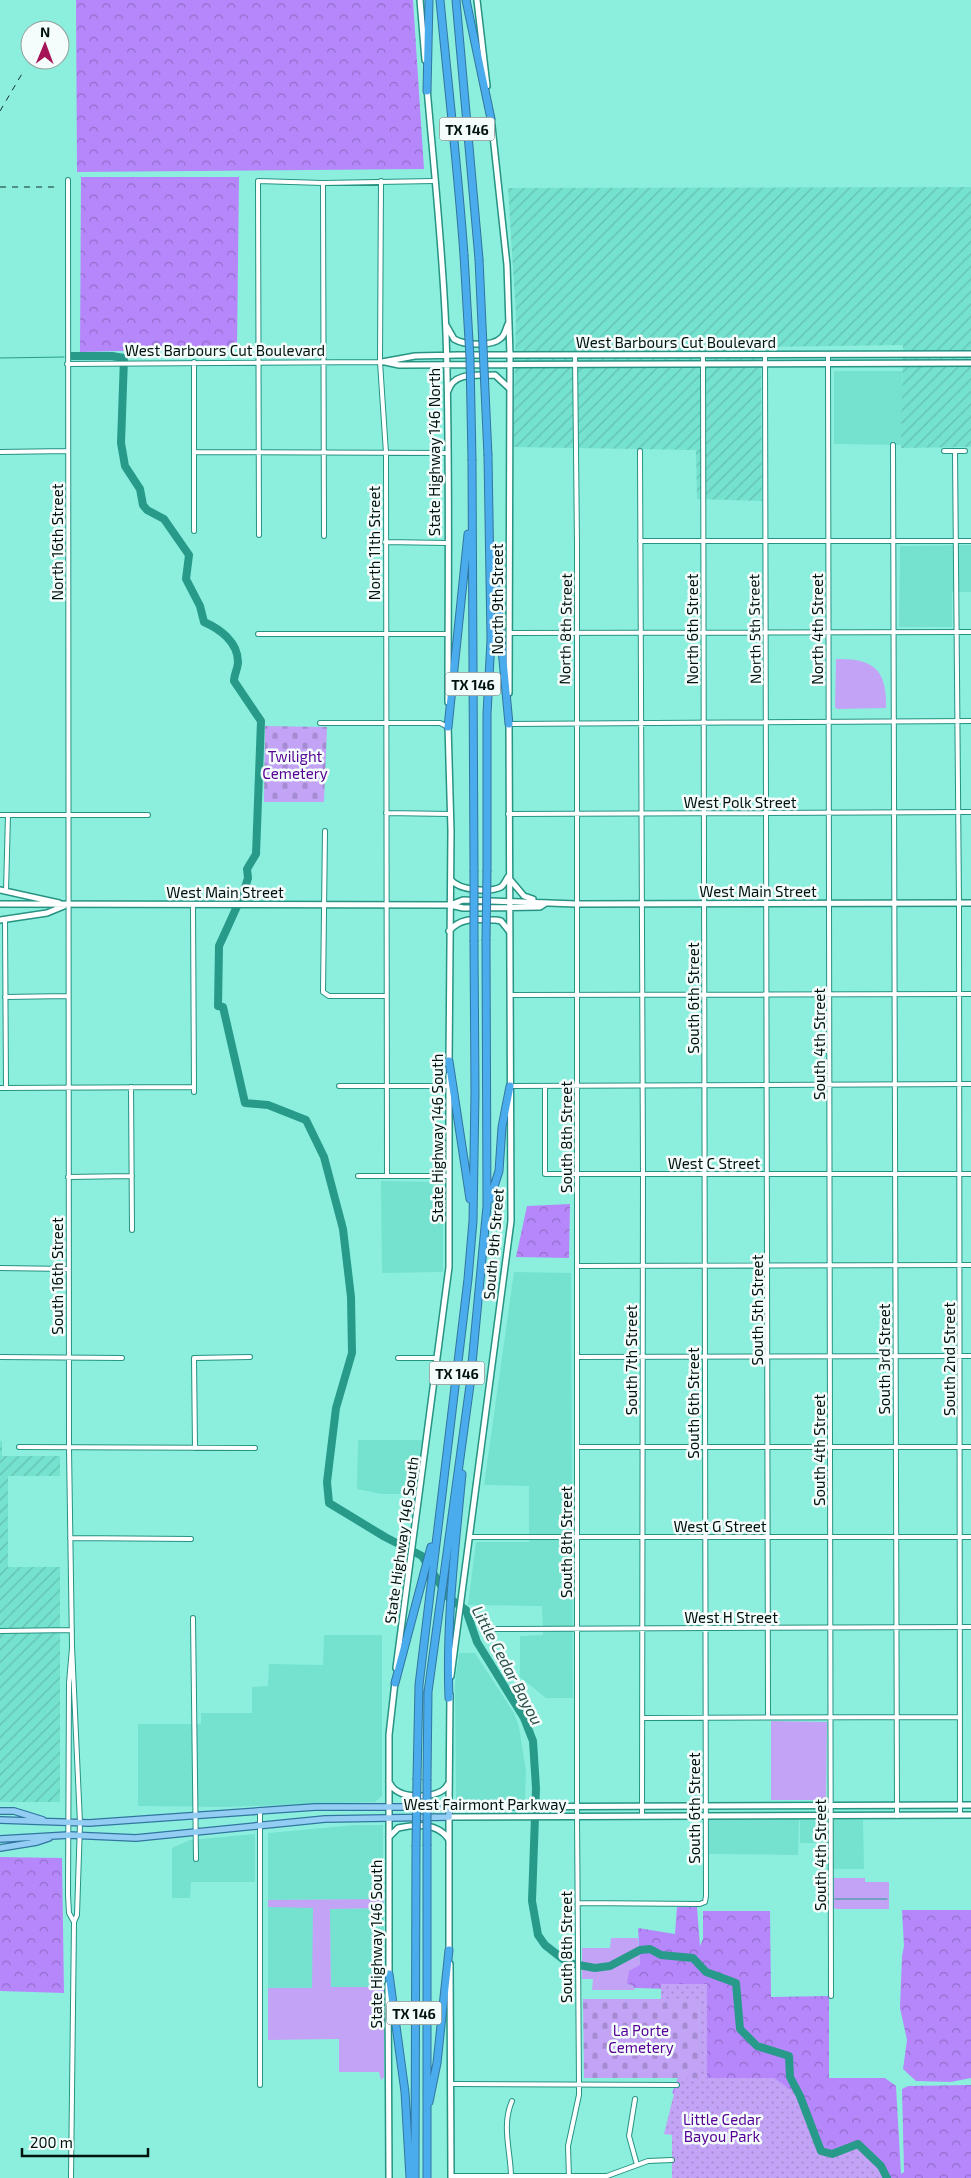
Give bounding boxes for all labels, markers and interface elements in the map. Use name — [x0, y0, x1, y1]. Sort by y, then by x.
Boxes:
north arrow — [20, 20, 70, 70]
text: N — [40, 23, 50, 40]
road number: TX 146 — [440, 118, 494, 140]
street label: West Barbours Cut Boulevard — [576, 333, 776, 351]
street label: West Barbours Cut Boulevard — [125, 341, 325, 359]
street label: State Highway 146 North — [425, 368, 443, 536]
street label: North 16th Street — [48, 483, 66, 600]
street label: North 11th Street — [365, 486, 383, 600]
street label: North 9th Street — [488, 543, 506, 654]
street label: North 8th Street — [555, 573, 575, 685]
street label: North 6th Street — [683, 573, 701, 684]
street label: North 5th Street — [744, 573, 764, 684]
street label: North 4th Street — [808, 573, 826, 685]
road number: TX 146 — [446, 672, 500, 696]
park label: Twilight Cemetery — [262, 747, 328, 782]
street label: West Polk Street — [684, 793, 797, 811]
street label: West Main Street — [699, 882, 817, 900]
street label: West Main Street — [166, 883, 284, 901]
street label: South 6th Street — [684, 942, 702, 1054]
street label: South 4th Street — [810, 988, 828, 1100]
street label: State Highway 146 South — [428, 1054, 446, 1222]
street label: South 8th Street — [557, 1081, 575, 1193]
street label: West C Street — [668, 1154, 760, 1172]
street label: South 9th Street — [479, 1187, 507, 1300]
street label: South 16th Street — [48, 1217, 66, 1335]
street label: South 5th Street — [748, 1254, 766, 1365]
street label: South 2nd Street — [940, 1302, 958, 1416]
street label: South 3rd Street — [875, 1303, 893, 1415]
street label: South 7th Street — [622, 1305, 640, 1415]
street label: South 6th Street — [684, 1347, 702, 1459]
road number: TX 146 — [430, 1362, 484, 1385]
street label: South 4th Street — [810, 1394, 828, 1506]
street label: State Highway 146 South — [380, 1455, 422, 1625]
street label: South 8th Street — [557, 1486, 575, 1598]
street label: West G Street — [673, 1517, 767, 1535]
water label: Little Cedar Bayou — [468, 1602, 547, 1728]
street label: West H Street — [684, 1608, 778, 1626]
street label: South 6th Street — [685, 1752, 703, 1864]
street label: West Fairmont Parkway — [404, 1795, 567, 1813]
street label: South 4th Street — [811, 1799, 829, 1911]
street label: State Highway 146 South — [367, 1860, 385, 2028]
street label: South 8th Street — [557, 1891, 575, 2003]
road number: TX 146 — [386, 2002, 442, 2025]
park label: La Porte Cemetery — [608, 2021, 674, 2056]
park label: Little Cedar Bayou Park — [683, 2110, 761, 2145]
scale bar — [22, 2126, 149, 2158]
text: 200 m — [30, 2133, 73, 2151]

